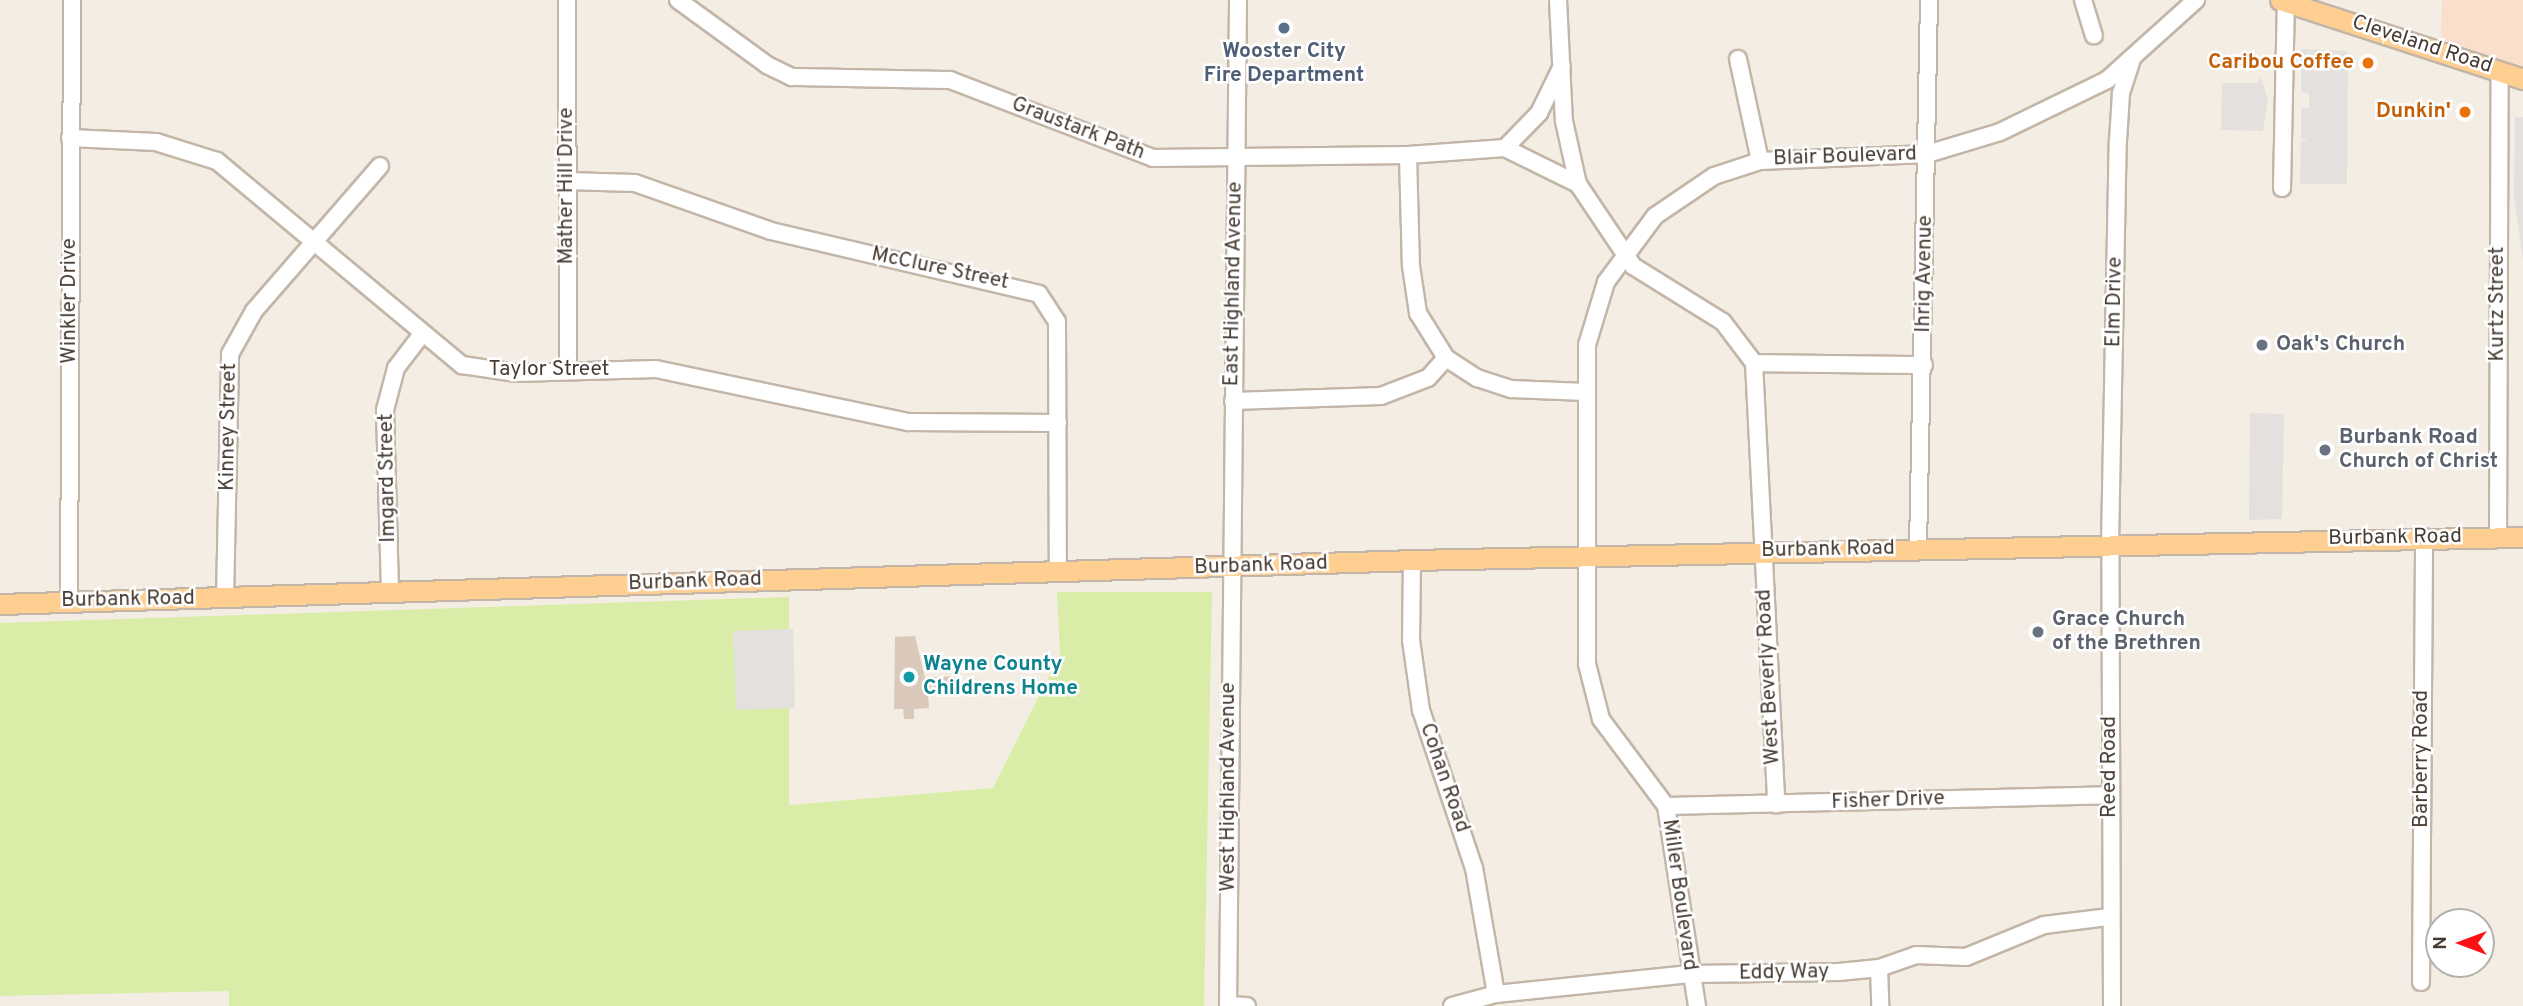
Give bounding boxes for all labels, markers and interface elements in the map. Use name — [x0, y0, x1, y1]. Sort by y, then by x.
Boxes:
street label: Cleveland Road — [2349, 10, 2495, 80]
marker: Wooster City Fire Department — [1276, 20, 1292, 36]
place label: Wooster City Fire Department — [1204, 39, 1364, 89]
place label: Caribou Coffee — [2208, 50, 2354, 76]
marker: Caribou Coffee — [2360, 55, 2376, 71]
street label: Graustark Path — [1008, 92, 1148, 166]
place label: Dunkin' — [2376, 99, 2451, 125]
marker: Dunkin' — [2457, 104, 2473, 120]
street label: Mather Hill Drive — [554, 108, 580, 264]
street label: Blair Boulevard — [1773, 142, 1917, 172]
street label: East Highland Avenue — [1220, 181, 1248, 387]
street label: Ihrig Avenue — [1911, 215, 1939, 333]
street label: Winkler Drive — [57, 238, 83, 364]
street label: McClure Street — [869, 242, 1011, 296]
street label: Kurtz Street — [2485, 246, 2511, 362]
street label: Elm Drive — [2102, 257, 2128, 347]
place label: Oak's Church — [2276, 332, 2405, 358]
marker: Oak's Church — [2254, 337, 2270, 353]
street label: Taylor Street — [488, 357, 610, 383]
street label: Kinney Street — [215, 363, 243, 491]
street label: Imgard Street — [374, 413, 402, 543]
place label: Burbank Road Church of Christ — [2339, 425, 2498, 475]
marker: Burbank Road Church of Christ — [2317, 442, 2333, 458]
street label: Burbank Road — [2328, 524, 2462, 552]
street label: Burbank Road — [1761, 536, 1895, 564]
street label: Burbank Road — [1194, 551, 1328, 581]
street label: Burbank Road — [628, 567, 762, 597]
street label: Burbank Road — [61, 586, 195, 614]
street label: West Beverly Road — [1752, 588, 1786, 766]
place label: Grace Church of the Brethren — [2052, 607, 2201, 657]
marker: Grace Church of the Brethren — [2030, 624, 2046, 640]
place label: Wayne County Childrens Home — [923, 652, 1078, 702]
marker: Wayne County Childrens Home — [901, 669, 917, 685]
street label: West Highland Avenue — [1216, 682, 1242, 892]
street label: Barberry Road — [2409, 690, 2435, 828]
street label: Reed Road — [2097, 716, 2123, 818]
street label: Cohan Road — [1414, 720, 1474, 836]
street label: Fisher Drive — [1831, 786, 1945, 816]
street label: Miller Boulevard — [1656, 818, 1702, 972]
north arrow — [2425, 908, 2495, 978]
text: N — [2429, 936, 2453, 950]
street label: Eddy Way — [1738, 960, 1830, 986]

